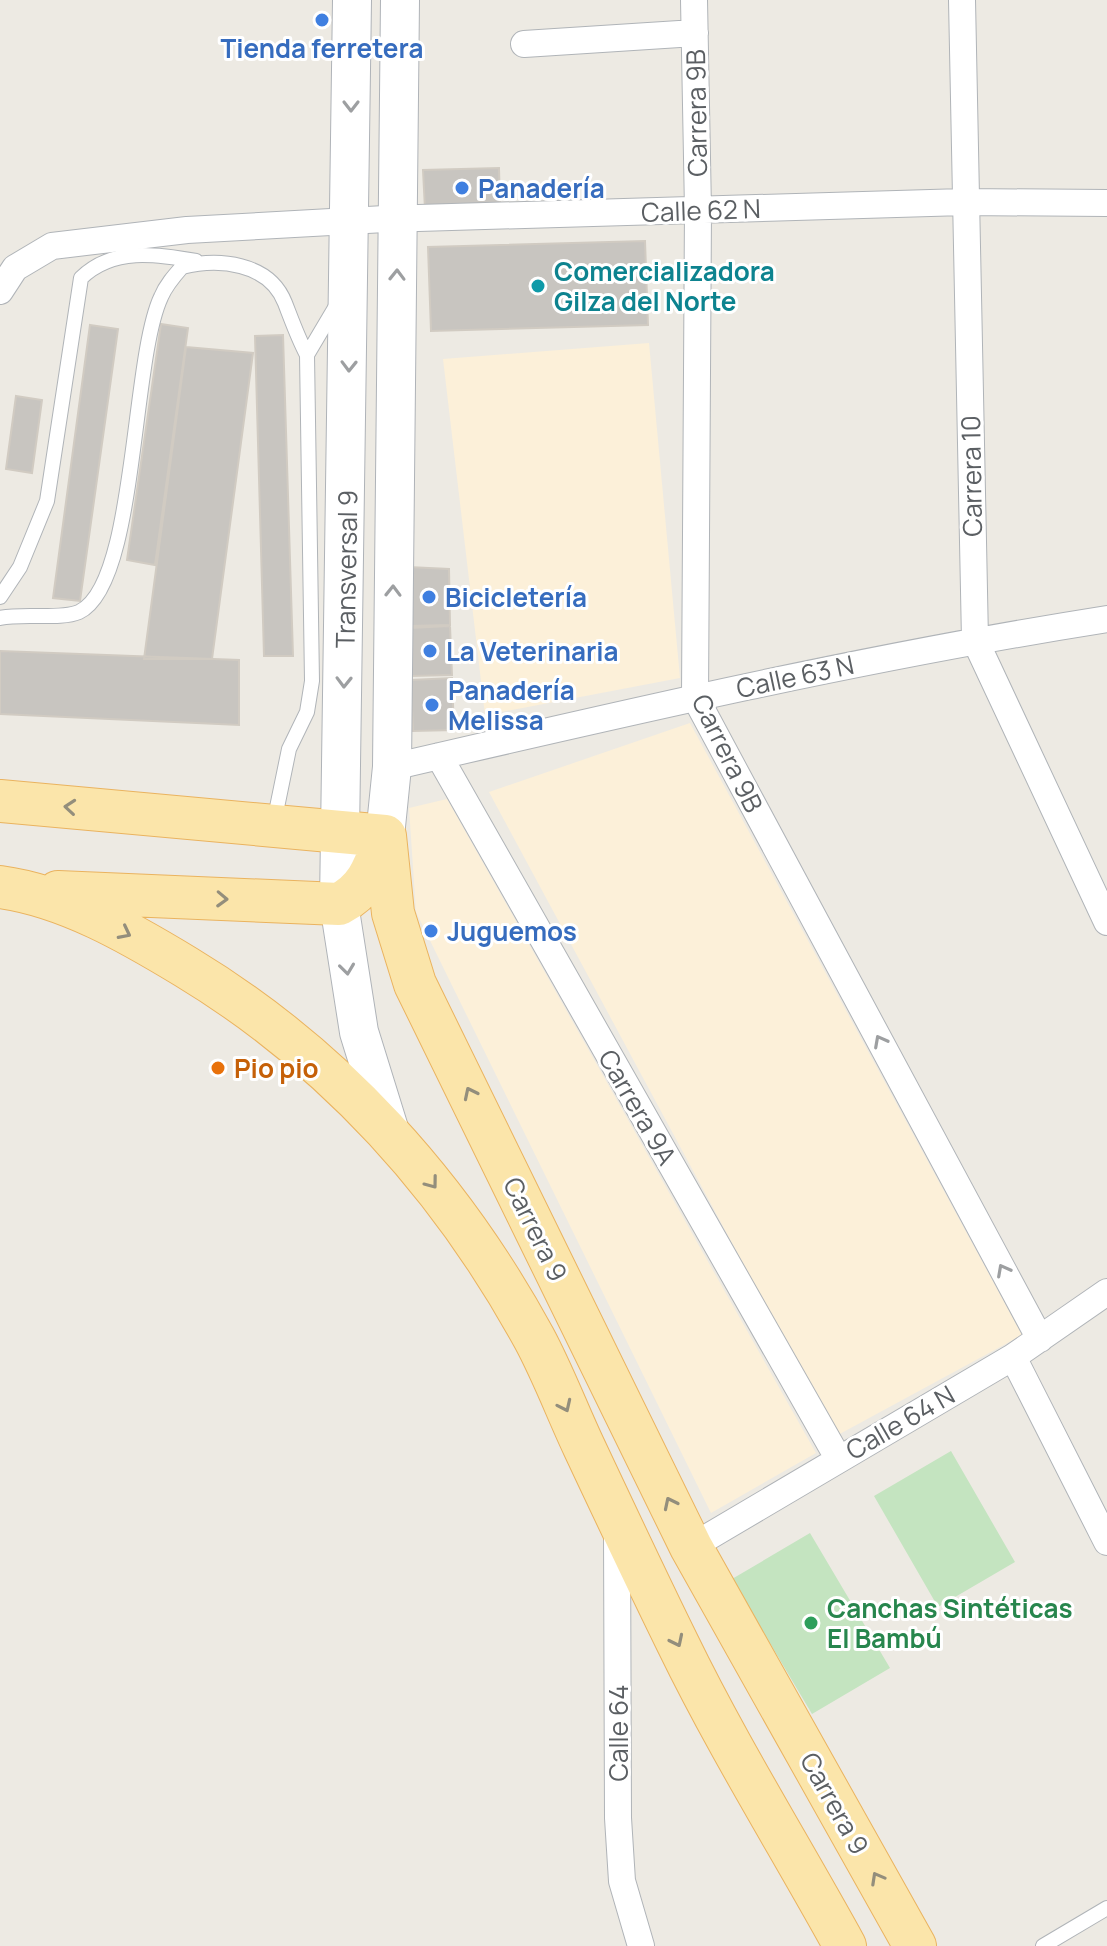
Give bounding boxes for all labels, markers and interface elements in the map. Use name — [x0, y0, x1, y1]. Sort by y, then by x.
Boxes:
marker: Tienda ferretera — [313, 11, 331, 29]
place label: Tienda ferretera — [221, 30, 423, 66]
street label: Carrera 9B — [677, 49, 715, 177]
one-way arrow — [342, 100, 360, 113]
place label: Panadería — [478, 170, 605, 206]
marker: Panadería — [453, 179, 471, 197]
street label: Calle 62 N — [641, 190, 761, 230]
place label: Comercializadora Gilza del Norte — [554, 253, 775, 319]
one-way arrow — [388, 268, 406, 281]
marker: Comercializadora Gilza del Norte — [529, 277, 547, 295]
one-way arrow — [340, 360, 358, 373]
street label: Carrera 10 — [952, 415, 990, 537]
street label: Transversal 9 — [327, 490, 365, 648]
place label: Bicicletería — [445, 579, 587, 615]
one-way arrow — [385, 584, 402, 597]
marker: Bicicletería — [420, 588, 438, 606]
place label: La Veterinaria — [446, 633, 619, 669]
marker: La Veterinaria — [421, 642, 439, 660]
street label: Calle 63 N — [733, 646, 857, 706]
place label: Panadería Melissa — [448, 672, 575, 738]
one-way arrow — [335, 676, 353, 689]
street label: Carrera 9B — [684, 688, 772, 818]
marker: Panadería Melissa — [423, 696, 441, 714]
one-way arrow — [63, 799, 76, 816]
one-way arrow — [216, 891, 229, 908]
place label: Juguemos — [447, 913, 577, 949]
marker: Juguemos — [422, 922, 440, 940]
one-way arrow — [116, 923, 131, 938]
one-way arrow — [338, 962, 355, 976]
one-way arrow — [874, 1036, 890, 1050]
street label: Carrera 9A — [590, 1043, 686, 1171]
place label: Pio pio — [234, 1050, 319, 1086]
marker: Pio pio — [209, 1059, 227, 1077]
one-way arrow — [465, 1087, 480, 1102]
street label: Carrera 9 — [495, 1171, 577, 1287]
one-way arrow — [422, 1175, 437, 1189]
one-way arrow — [998, 1264, 1013, 1279]
street label: Calle 64 N — [839, 1376, 961, 1468]
one-way arrow — [555, 1397, 571, 1412]
one-way arrow — [664, 1497, 680, 1512]
place label: Canchas Sintéticas El Bambú — [827, 1590, 1073, 1656]
marker: Canchas Sintéticas El Bambú — [802, 1614, 820, 1632]
one-way arrow — [667, 1632, 682, 1647]
street label: Calle 64 — [600, 1684, 636, 1782]
street label: Carrera 9 — [792, 1746, 878, 1860]
one-way arrow — [871, 1872, 886, 1886]

